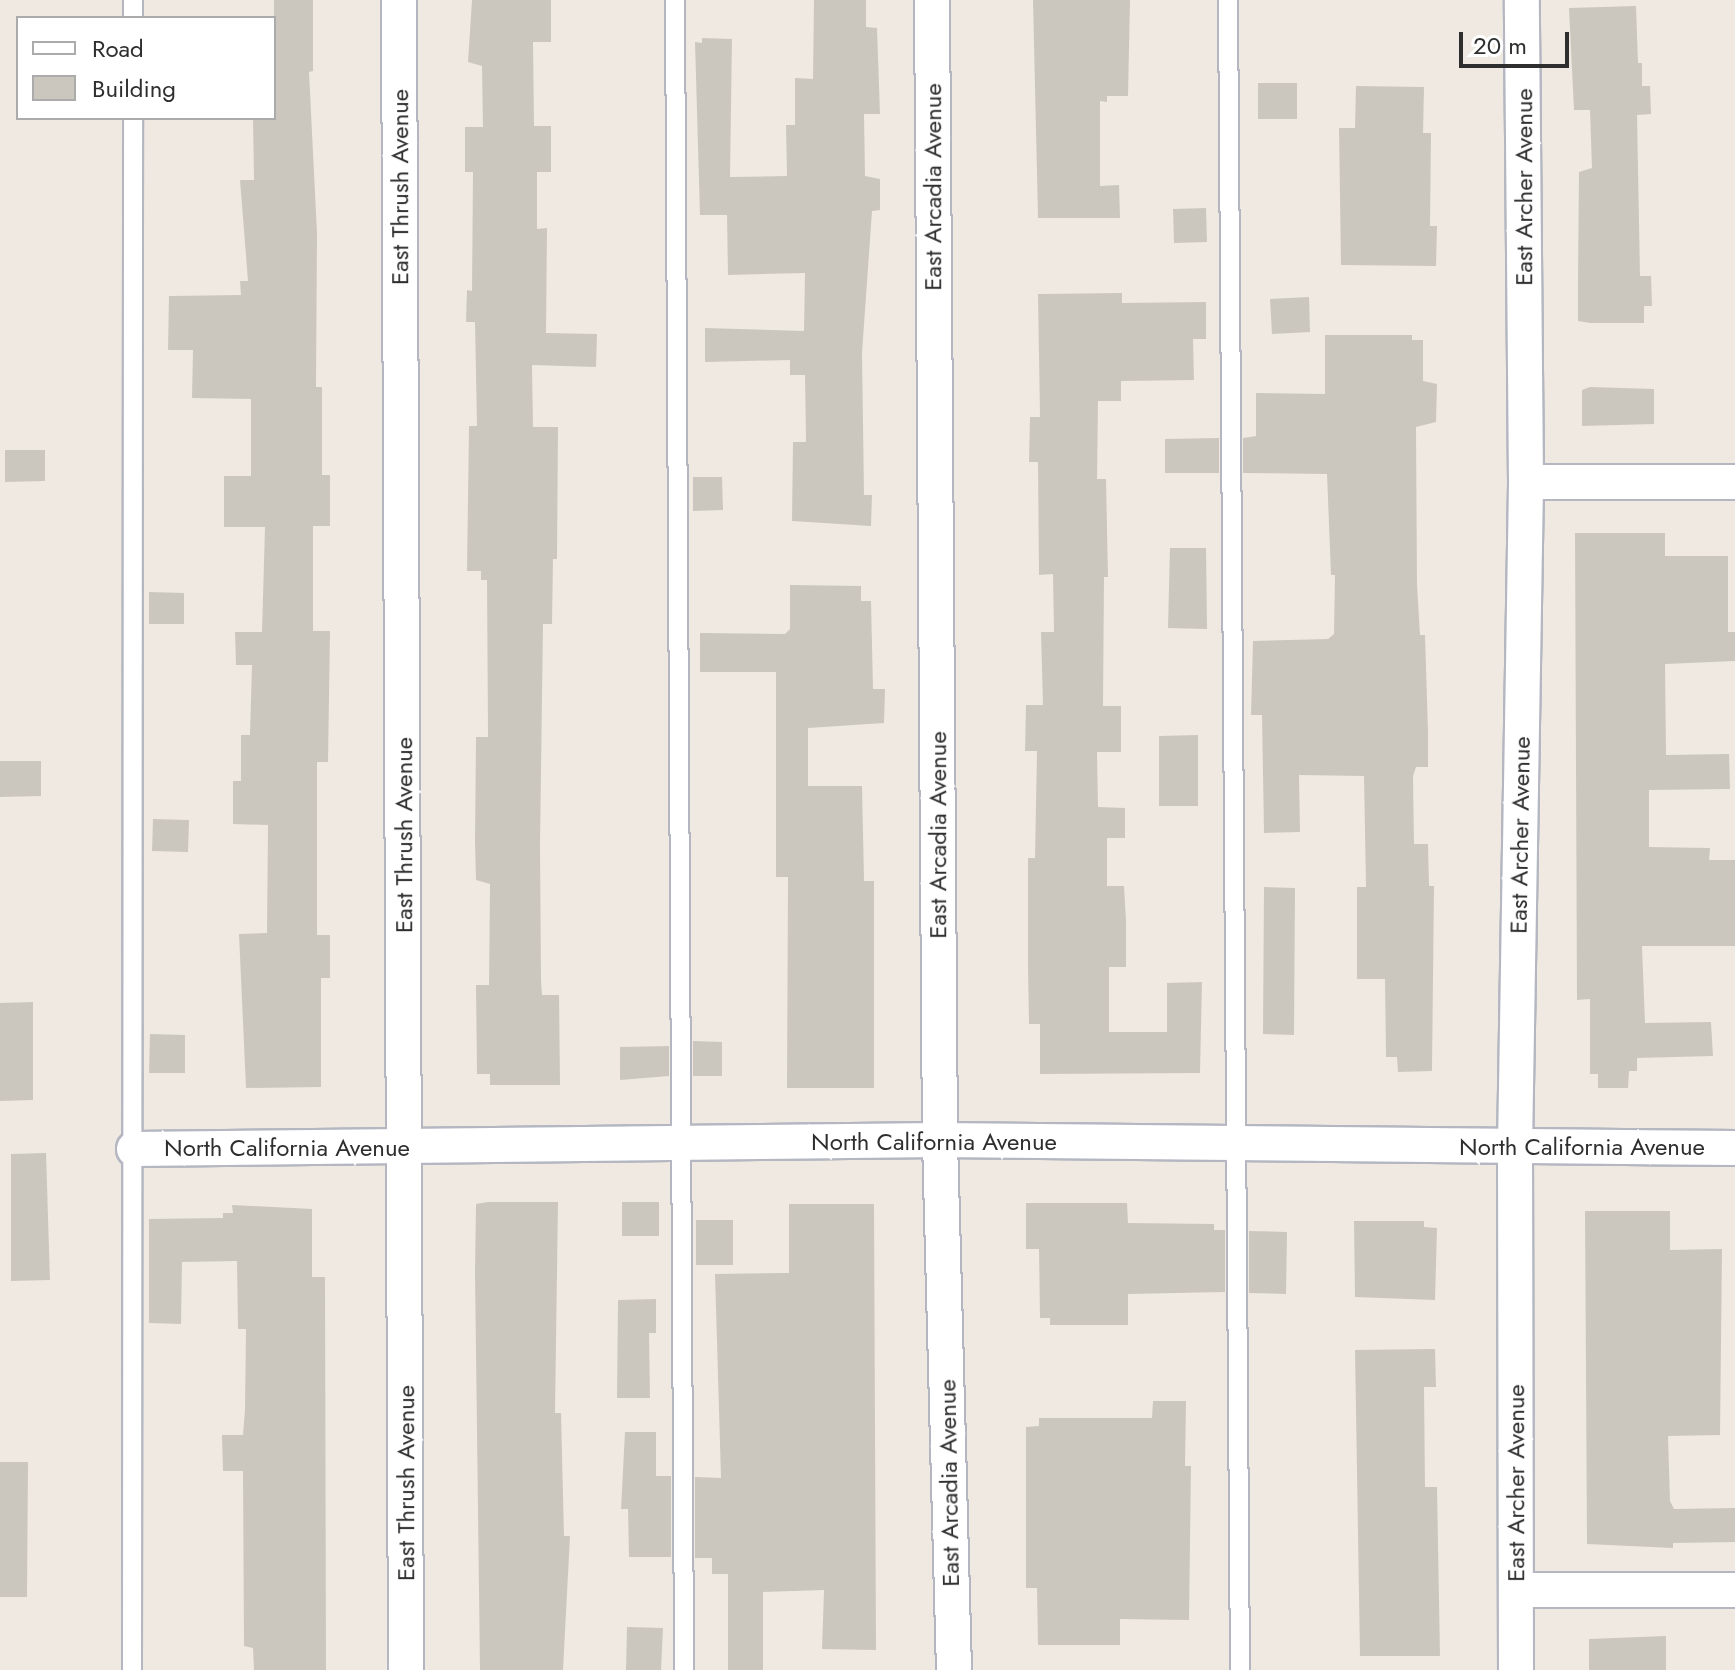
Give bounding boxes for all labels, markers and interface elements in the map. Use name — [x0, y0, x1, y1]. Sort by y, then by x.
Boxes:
legend — [16, 16, 276, 120]
scale bar — [1463, 16, 1573, 66]
text: 20 m — [1473, 28, 1527, 63]
text: Road — [92, 31, 144, 66]
text: Building — [92, 71, 176, 106]
street label: East Arcadia Avenue — [919, 83, 947, 291]
street label: East Archer Avenue — [1510, 88, 1538, 286]
street label: East Thrush Avenue — [386, 89, 414, 285]
street label: East Arcadia Avenue — [924, 731, 952, 939]
street label: East Archer Avenue — [1504, 736, 1536, 934]
street label: East Thrush Avenue — [390, 737, 418, 933]
street label: North California Avenue — [811, 1128, 1057, 1156]
street label: North California Avenue — [1459, 1133, 1705, 1161]
street label: North California Avenue — [164, 1134, 410, 1162]
street label: East Arcadia Avenue — [933, 1379, 965, 1587]
street label: East Archer Avenue — [1502, 1384, 1530, 1582]
street label: East Thrush Avenue — [392, 1385, 420, 1581]

